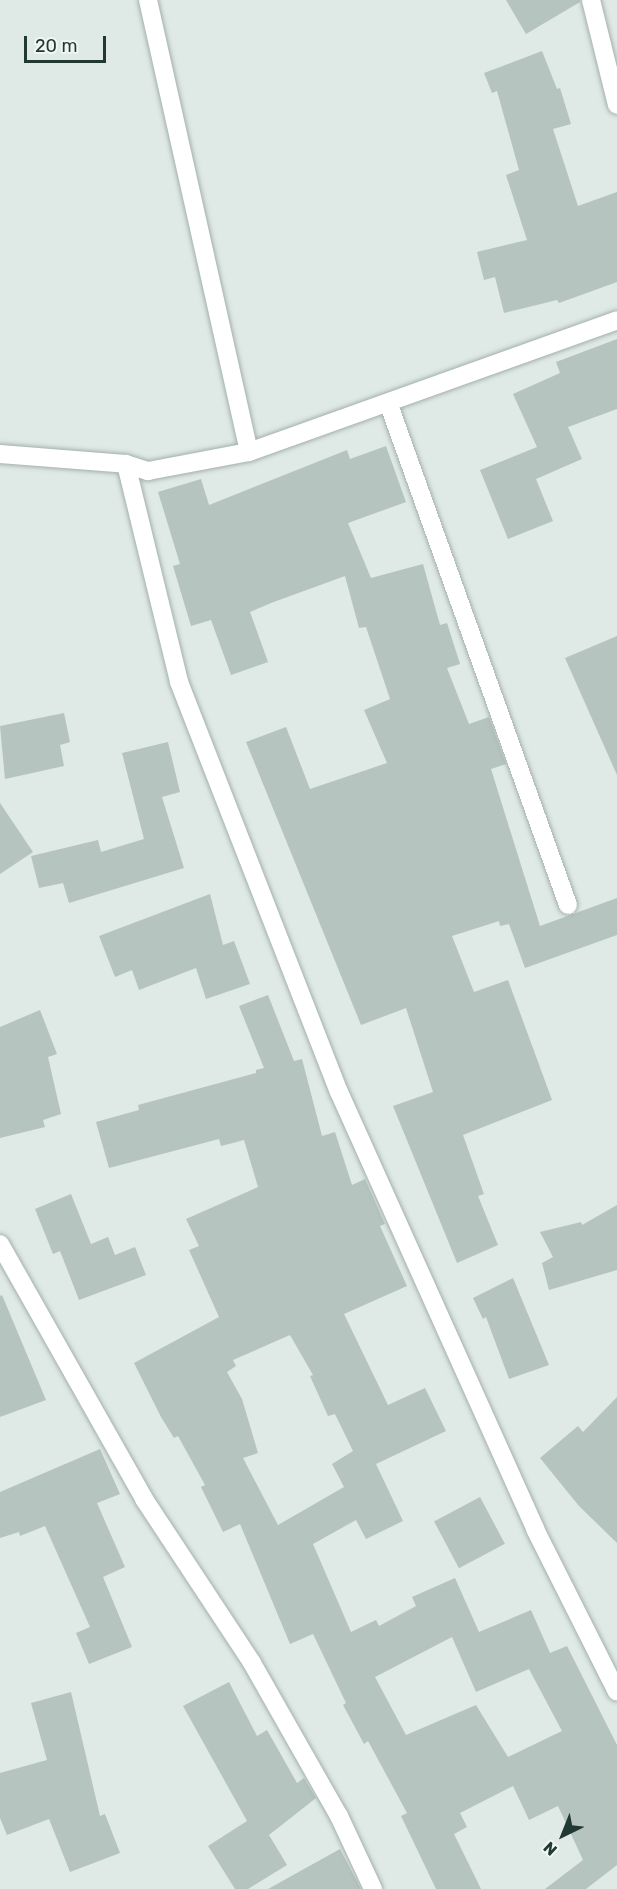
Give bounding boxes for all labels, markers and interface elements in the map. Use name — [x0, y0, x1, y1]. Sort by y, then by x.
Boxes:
scale bar — [27, 24, 110, 62]
text: 20 m — [35, 35, 77, 57]
north arrow — [533, 1805, 593, 1865]
text: N — [540, 1838, 561, 1859]

